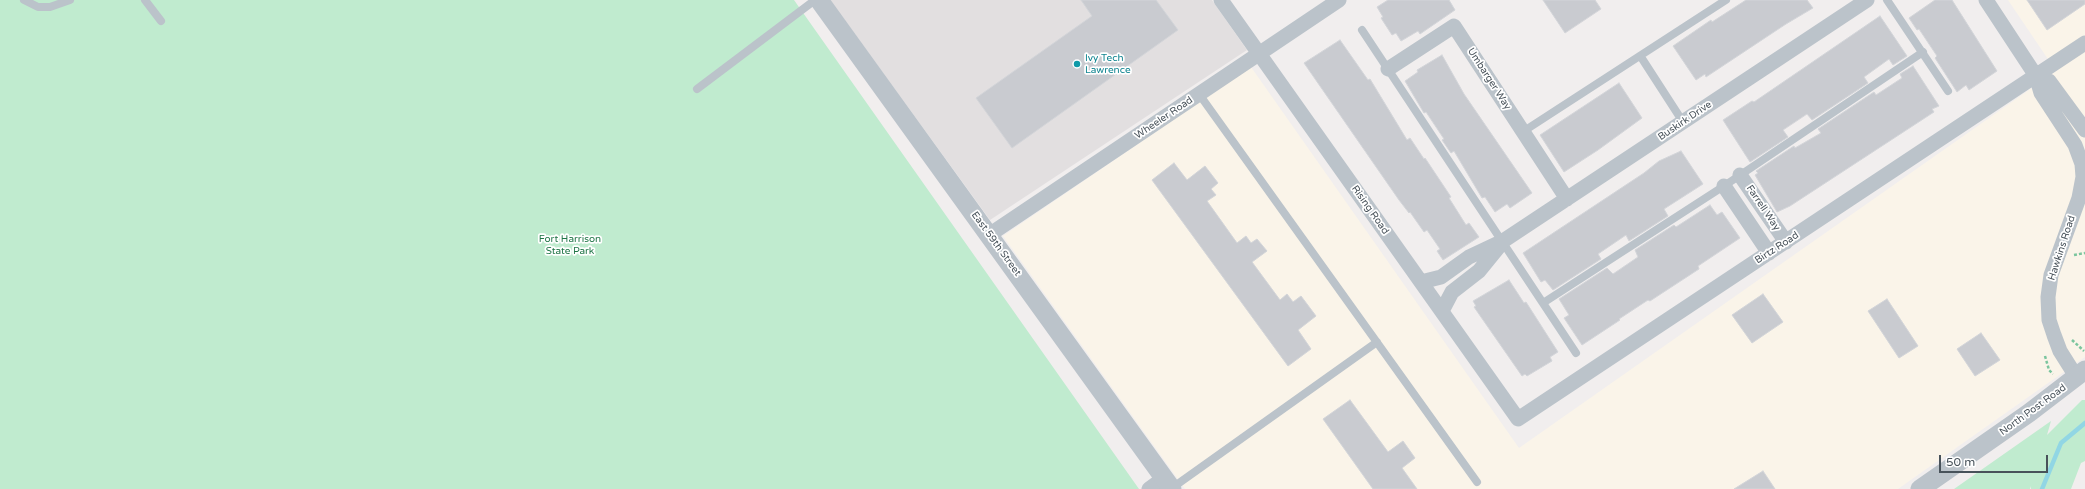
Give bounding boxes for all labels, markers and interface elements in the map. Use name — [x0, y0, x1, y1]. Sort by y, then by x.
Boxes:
street label: Umbarger Way — [1465, 46, 1513, 112]
place label: Ivy Tech Lawrence — [1085, 52, 1131, 76]
marker: Ivy Tech Lawrence — [1072, 59, 1082, 69]
street label: Wheeler Road — [1133, 94, 1195, 142]
street label: Buskirk Drive — [1656, 99, 1714, 143]
street label: Rising Road — [1349, 183, 1391, 237]
street label: Farrell Way — [1743, 183, 1783, 233]
street label: East 59th Street — [969, 209, 1023, 279]
street label: Hawkins Road — [2046, 214, 2078, 282]
street label: Birtz Road — [1753, 229, 1801, 267]
park label: Fort Harrison State Park — [539, 233, 601, 256]
street label: North Post Road — [1997, 382, 2069, 438]
scale bar — [1941, 447, 2050, 473]
text: 50 m — [1946, 455, 1975, 469]

